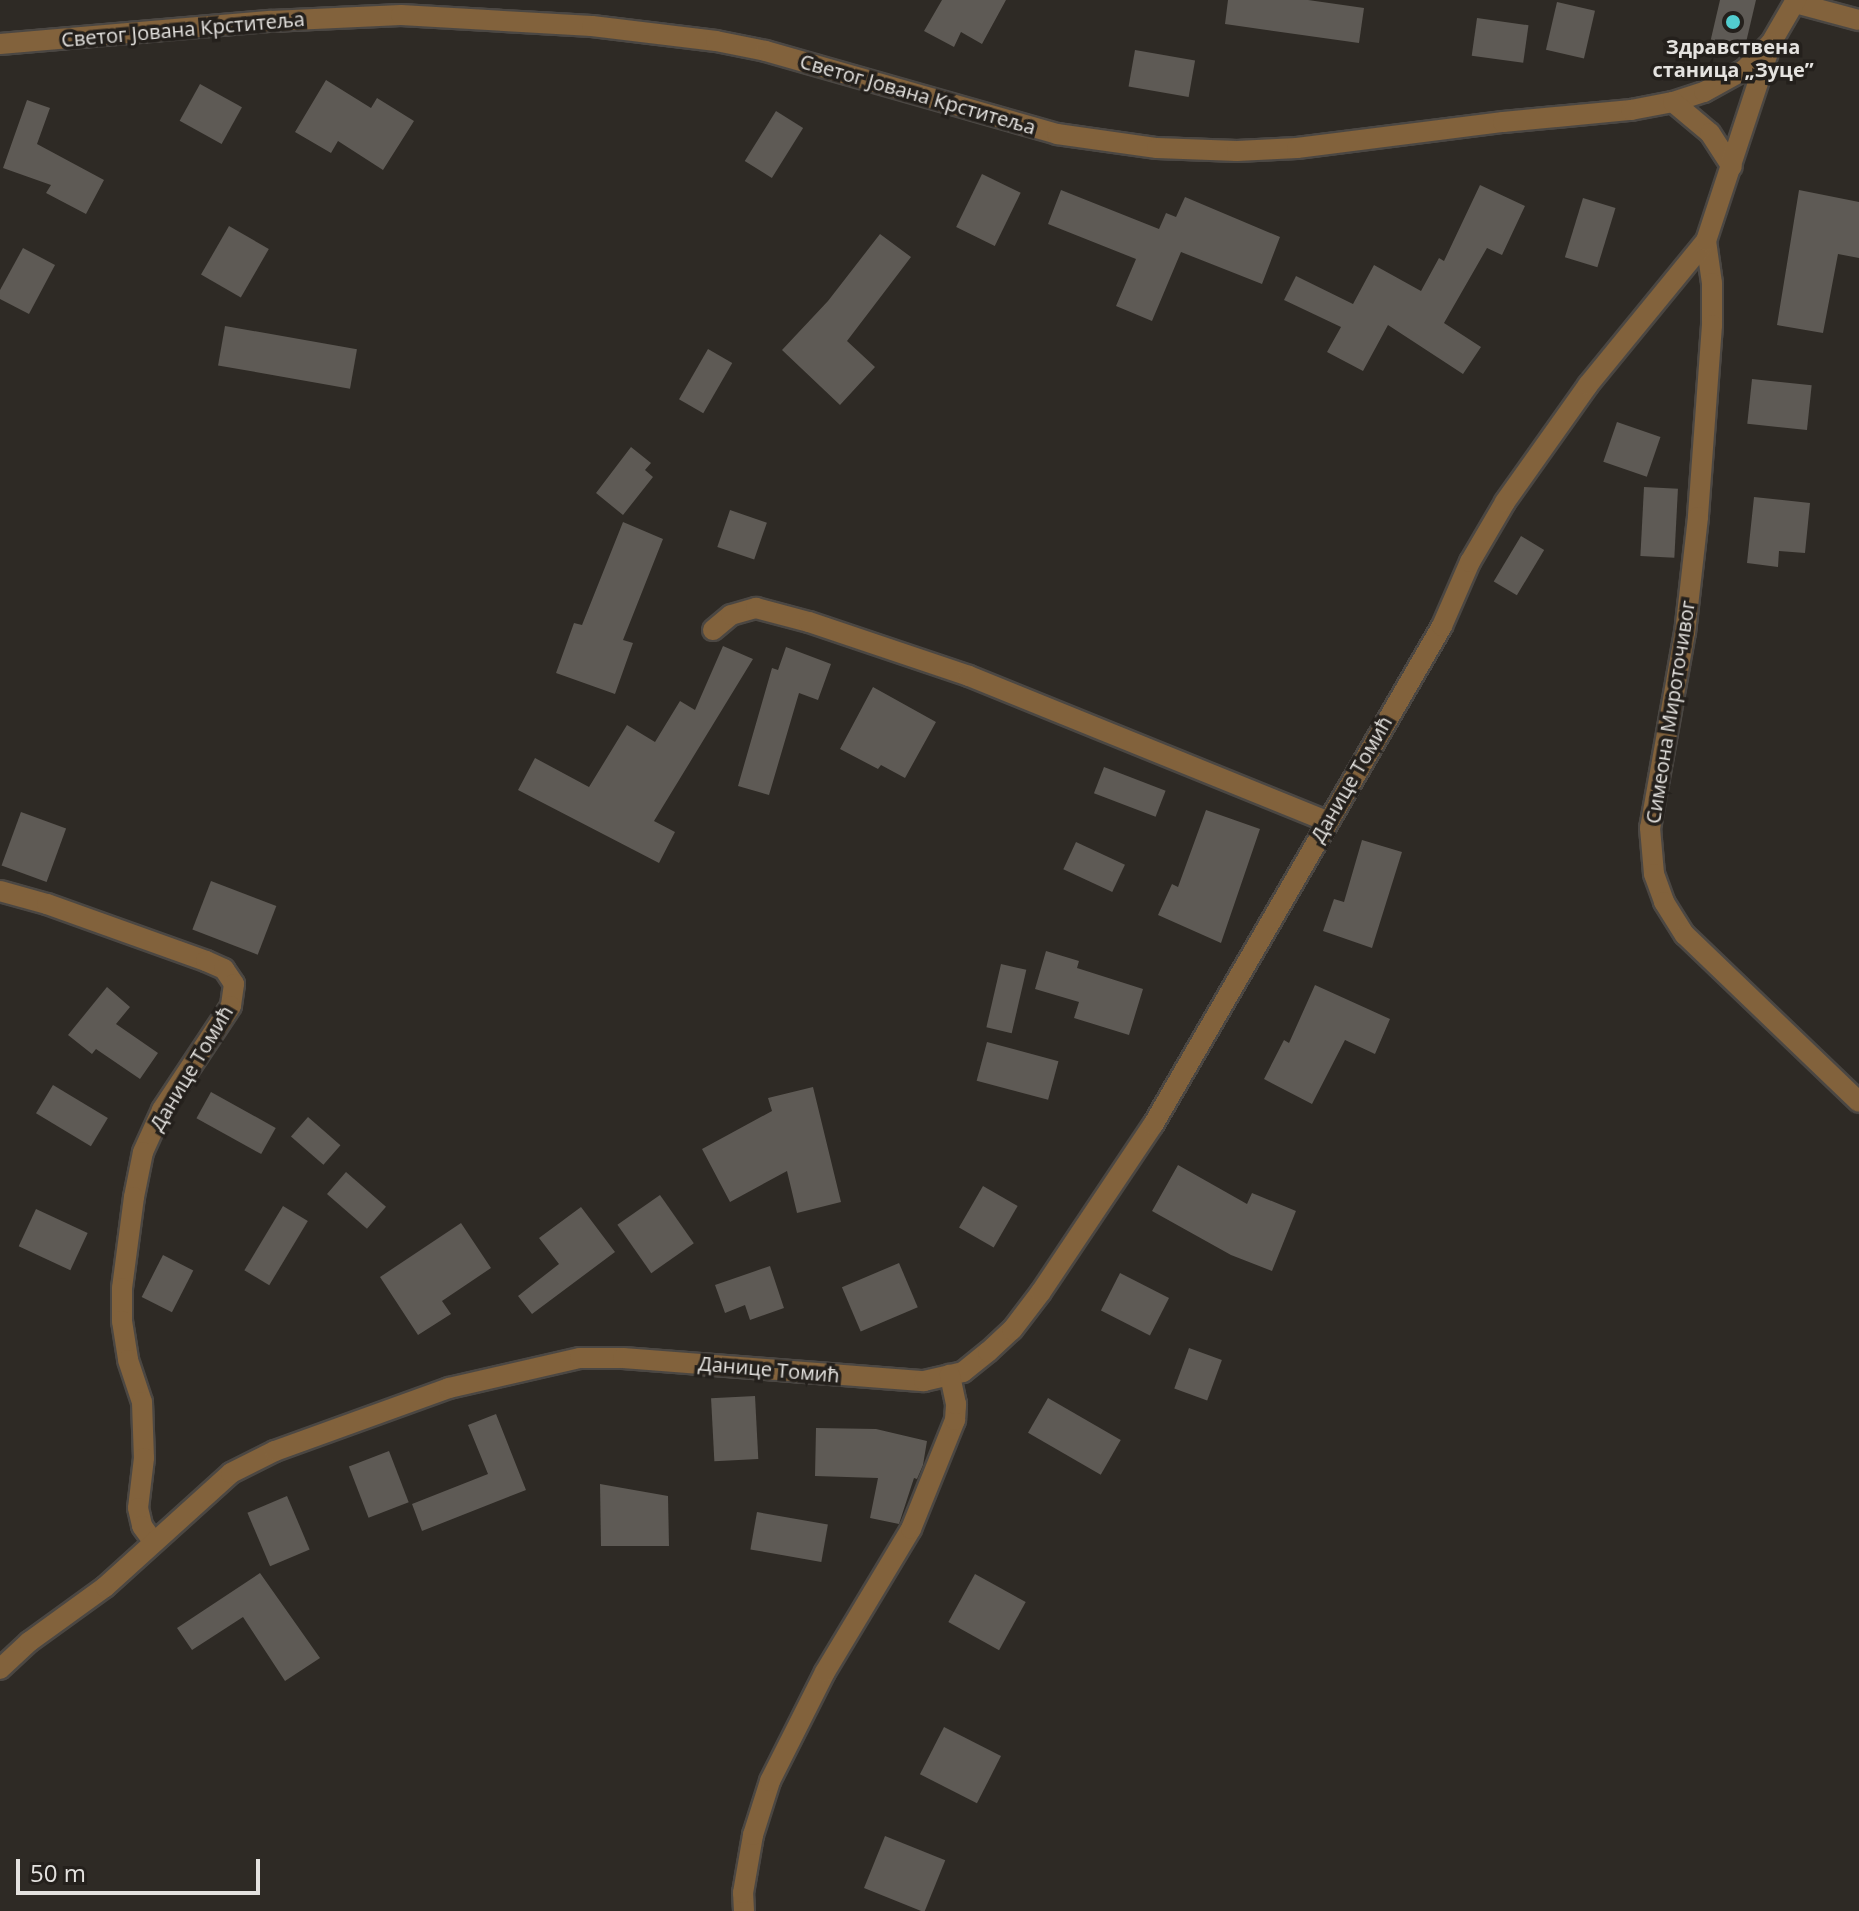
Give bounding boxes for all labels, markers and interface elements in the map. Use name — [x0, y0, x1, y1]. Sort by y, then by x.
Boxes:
street label: Светог Јована Крститеља — [60, 6, 306, 52]
marker: Здравствена станица „Зуце” — [1724, 13, 1742, 31]
place label: Здравствена станица „Зуце” — [1652, 34, 1814, 81]
street label: Светог Јована Крститеља — [797, 49, 1039, 139]
street label: Симеона Мироточивог — [1641, 599, 1699, 825]
street label: Данице Томић — [1305, 712, 1397, 846]
street label: Данице Томић — [144, 1001, 238, 1135]
street label: Данице Томић — [697, 1351, 841, 1387]
scale bar — [20, 1843, 264, 1893]
text: 50 m — [30, 1856, 86, 1889]

